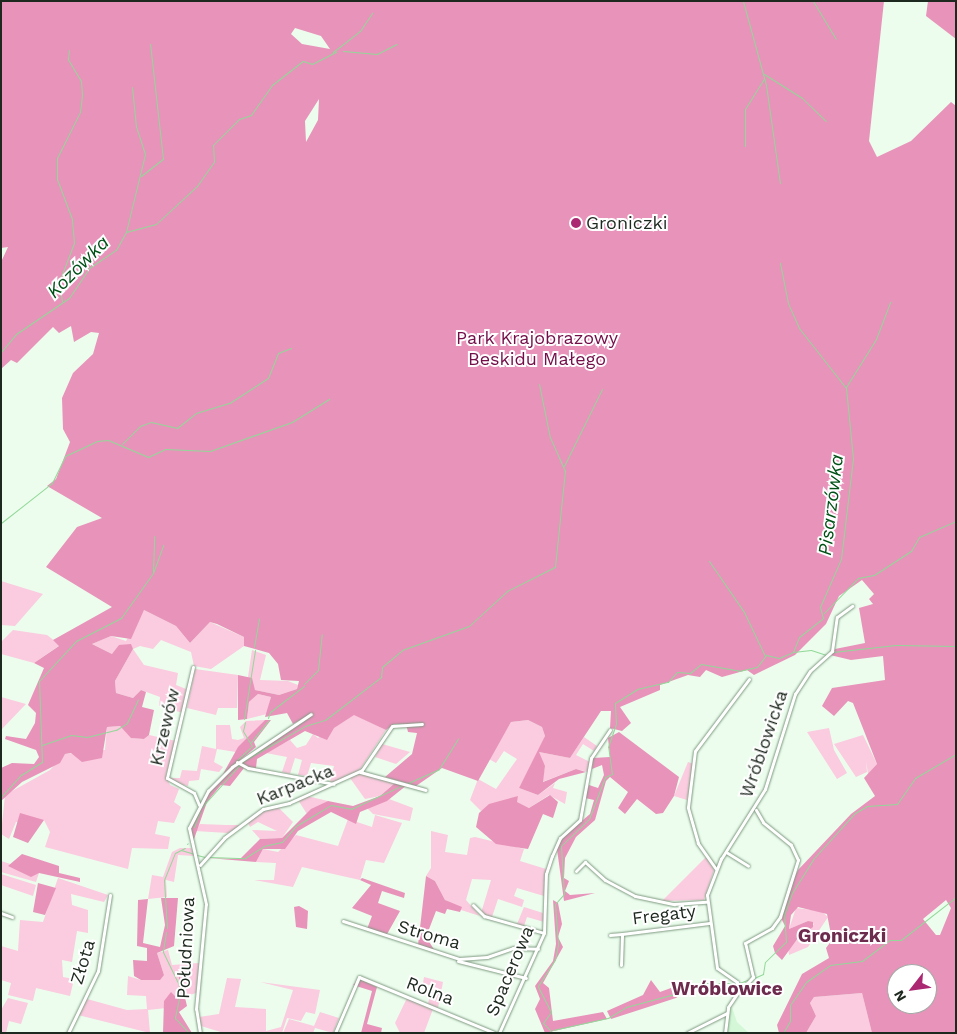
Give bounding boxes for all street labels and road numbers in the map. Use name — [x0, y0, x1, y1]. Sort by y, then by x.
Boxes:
street label: Krzewów — [146, 686, 184, 768]
street label: Wróblowicka — [736, 687, 792, 801]
street label: Karpacka — [253, 760, 337, 810]
street label: Południowa — [173, 896, 199, 1000]
street label: Fregaty — [631, 900, 697, 930]
street label: Stroma — [395, 916, 463, 954]
street label: Spacerowa — [481, 923, 539, 1019]
street label: Złota — [66, 937, 100, 987]
street label: Rolna — [403, 972, 457, 1010]

